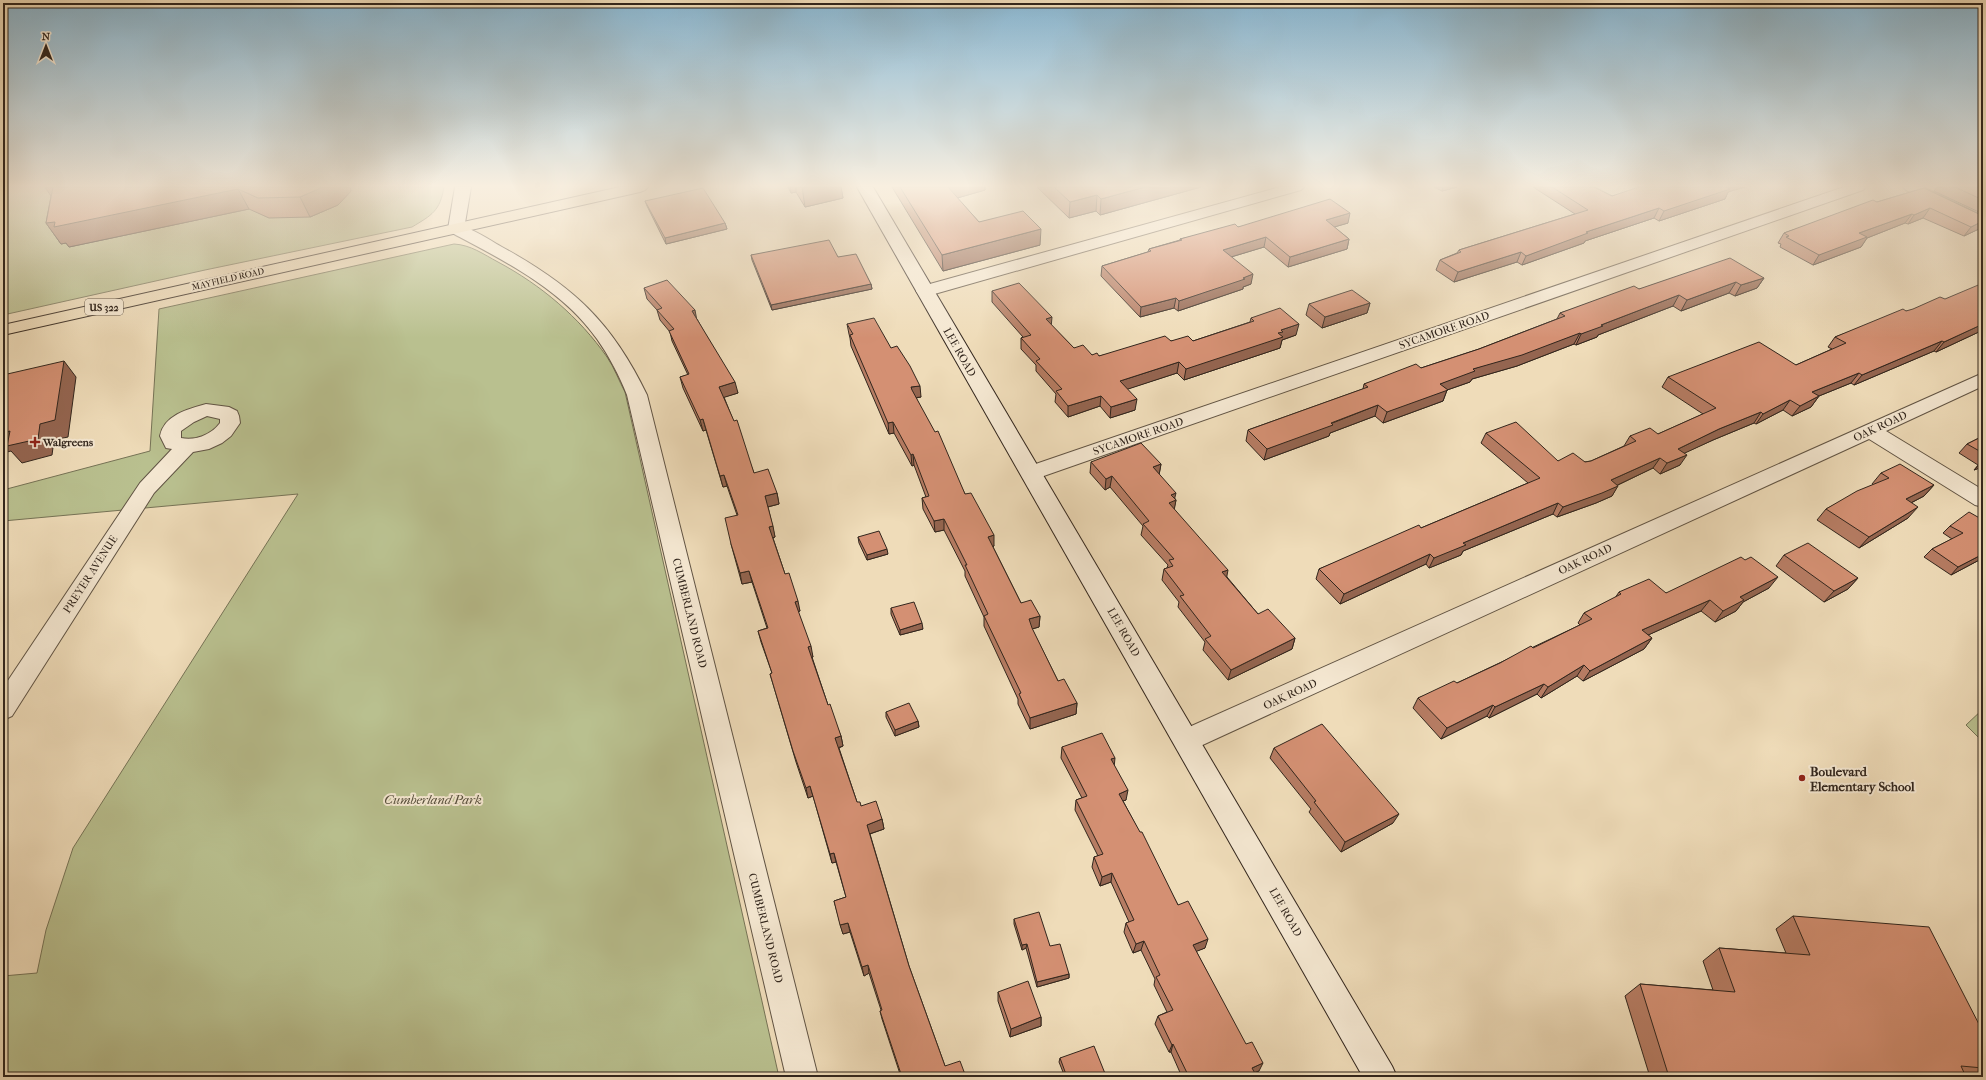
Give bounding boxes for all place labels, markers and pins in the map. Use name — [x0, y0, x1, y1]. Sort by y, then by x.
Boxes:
place label: Walgreens — [42, 436, 93, 449]
marker: Walgreens — [30, 437, 40, 447]
place label: Boulevard Elementary School — [1810, 764, 1915, 795]
marker: Boulevard Elementary School — [1797, 773, 1807, 783]

